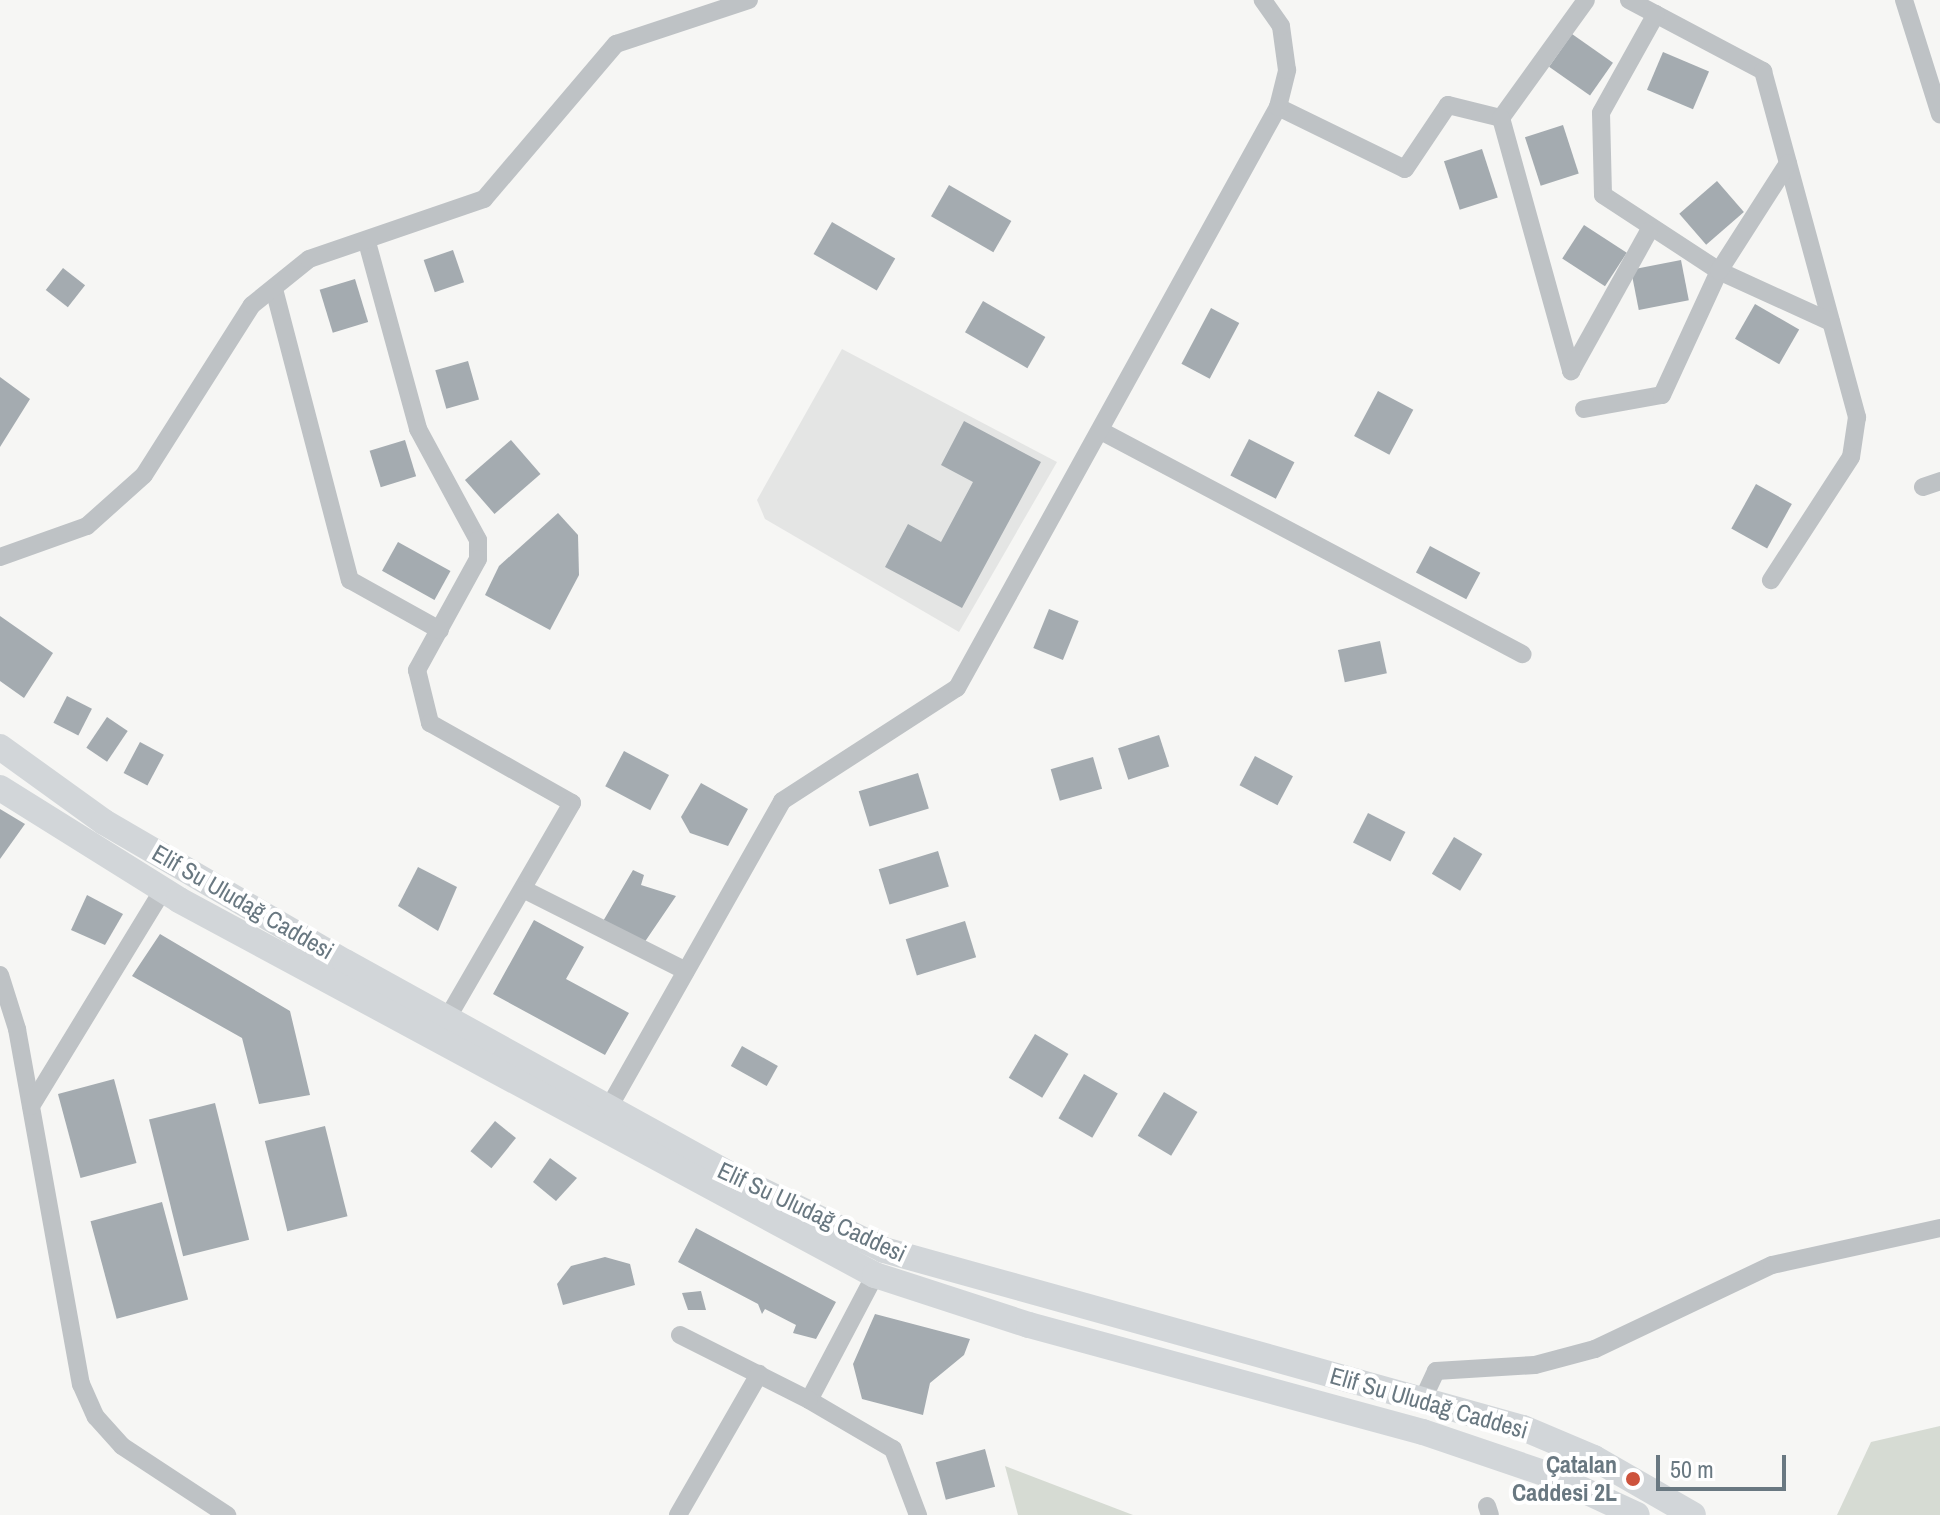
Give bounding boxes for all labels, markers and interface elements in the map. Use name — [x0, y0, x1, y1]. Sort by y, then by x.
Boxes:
street label: Elif Su Uludağ Caddesi — [147, 838, 339, 966]
street label: Elif Su Uludağ Caddesi — [713, 1156, 911, 1268]
street label: Elif Su Uludağ Caddesi — [1327, 1361, 1531, 1445]
scale bar — [1660, 1439, 1790, 1489]
place label: Çatalan Caddesi 2L — [1512, 1451, 1617, 1507]
text: 50 m — [1670, 1453, 1714, 1485]
marker: Çatalan Caddesi 2L — [1624, 1470, 1642, 1488]

